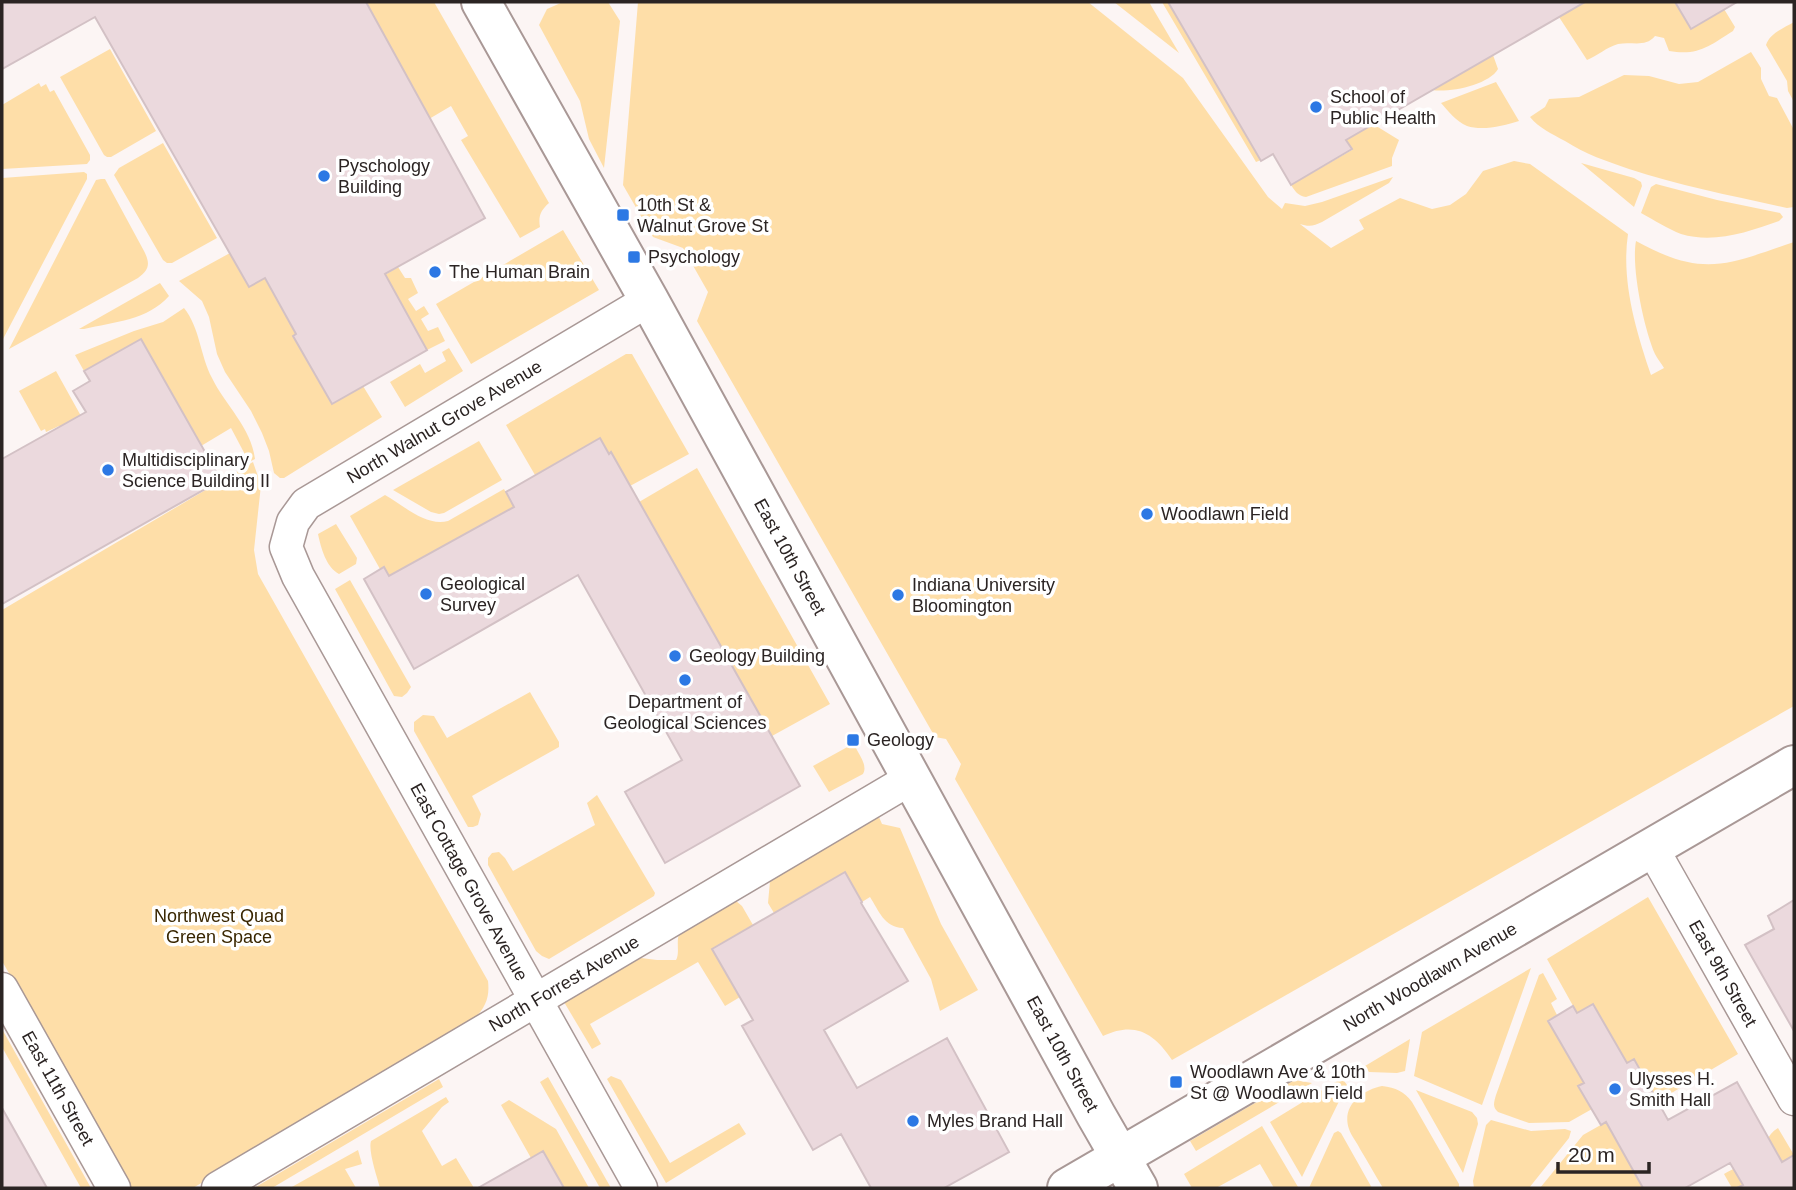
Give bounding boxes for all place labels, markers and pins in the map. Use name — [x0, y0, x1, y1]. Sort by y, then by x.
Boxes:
place label: School of Public Health — [1330, 87, 1436, 128]
marker: School of Public Health — [1308, 99, 1324, 115]
place label: Pyschology Building — [338, 156, 430, 197]
marker: Pyschology Building — [316, 168, 332, 184]
place label: 10th St & Walnut Grove St — [637, 195, 768, 236]
marker: 10th St & Walnut Grove St — [615, 207, 631, 223]
place label: Psychology — [648, 247, 740, 267]
marker: Psychology — [626, 249, 642, 265]
place label: The Human Brain — [449, 262, 590, 282]
marker: The Human Brain — [427, 264, 443, 280]
place label: Multidisciplinary Science Building II — [122, 450, 270, 491]
marker: Multidisciplinary Science Building II — [100, 462, 116, 478]
place label: Woodlawn Field — [1161, 504, 1289, 524]
marker: Woodlawn Field — [1139, 506, 1155, 522]
place label: Geological Survey — [440, 574, 525, 615]
place label: Indiana University Bloomington — [912, 575, 1055, 616]
marker: Geological Survey — [418, 586, 434, 602]
marker: Indiana University Bloomington — [890, 587, 906, 603]
place label: Geology Building — [689, 646, 825, 666]
marker: Geology Building — [667, 648, 683, 664]
marker: Department of Geological Sciences — [677, 672, 693, 688]
place label: Department of Geological Sciences — [603, 692, 767, 733]
place label: Geology — [867, 730, 934, 750]
marker: Geology — [845, 732, 861, 748]
place label: Woodlawn Ave & 10th St @ Woodlawn Field — [1190, 1062, 1365, 1103]
place label: Ulysses H. Smith Hall — [1629, 1069, 1715, 1110]
marker: Woodlawn Ave & 10th St @ Woodlawn Field — [1168, 1074, 1184, 1090]
marker: Ulysses H. Smith Hall — [1607, 1081, 1623, 1097]
place label: Myles Brand Hall — [927, 1111, 1063, 1131]
marker: Myles Brand Hall — [905, 1113, 921, 1129]

